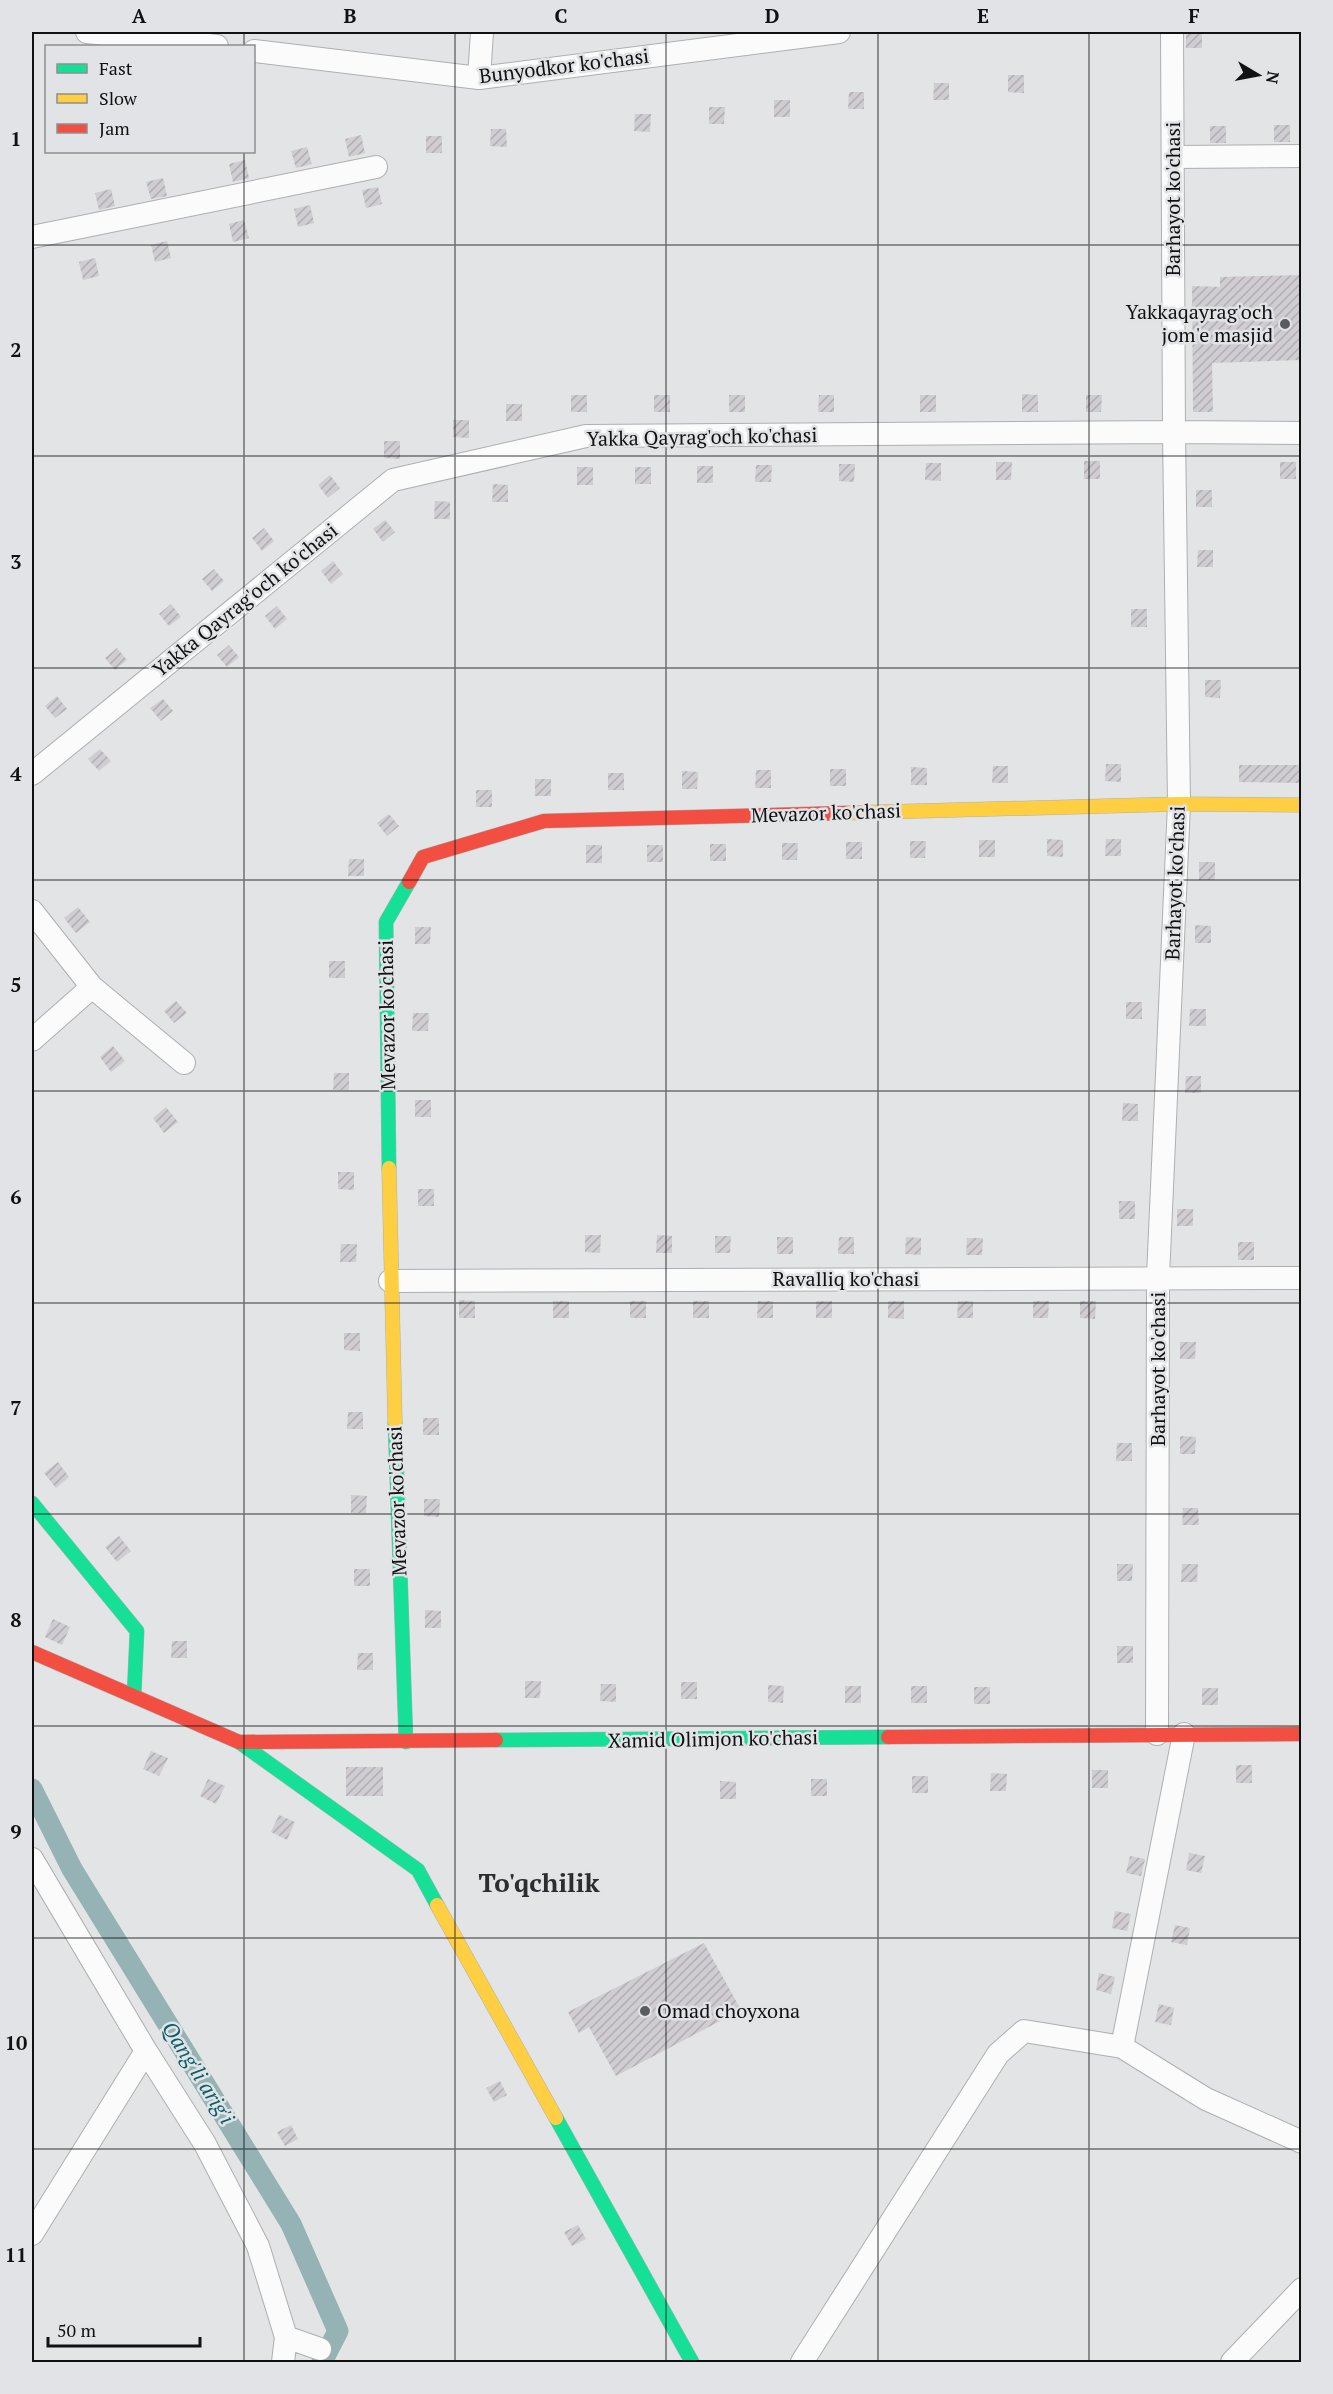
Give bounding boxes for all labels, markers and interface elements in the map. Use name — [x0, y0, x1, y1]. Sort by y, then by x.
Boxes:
text: A — [132, 2, 147, 29]
text: B — [344, 2, 357, 29]
text: C — [554, 2, 568, 29]
text: D — [765, 2, 779, 29]
text: E — [977, 2, 989, 29]
text: F — [1188, 2, 1200, 29]
street label: Bunyodkor ko'chasi — [477, 42, 650, 89]
legend — [45, 45, 255, 153]
north arrow — [1228, 45, 1288, 105]
text: Fast — [99, 56, 133, 80]
text: N — [1261, 70, 1285, 85]
text: Slow — [99, 86, 138, 110]
text: Jam — [99, 116, 130, 140]
street label: Barhayot ko'chasi — [1159, 122, 1186, 276]
text: 1 — [10, 125, 22, 152]
place label: Yakkaqayrag'och jom'e masjid — [1126, 298, 1273, 348]
marker: Yakkaqayrag'och jom'e masjid — [1278, 317, 1292, 331]
text: 2 — [10, 336, 22, 363]
street label: Yakka Qayrag'och ko'chasi — [586, 421, 818, 452]
street label: Yakka Qayrag'och ko'chasi — [147, 517, 343, 683]
text: 3 — [10, 548, 22, 575]
text: 4 — [10, 760, 22, 787]
street label: Mevazor ko'chasi — [750, 796, 902, 829]
street label: Barhayot ko'chasi — [1158, 805, 1191, 961]
street label: Mevazor ko'chasi — [372, 940, 401, 1090]
text: 5 — [10, 971, 22, 998]
text: 6 — [10, 1183, 22, 1210]
street label: Ravalliq ko'chasi — [773, 1265, 919, 1292]
street label: Barhayot ko'chasi — [1144, 1292, 1171, 1446]
text: 7 — [10, 1394, 22, 1421]
street label: Mevazor ko'chasi — [380, 1425, 413, 1577]
text: 8 — [10, 1606, 22, 1633]
street label: Xamid Olimjon ko'chasi — [608, 1723, 818, 1754]
text: 9 — [10, 1818, 22, 1845]
district label: To'qchilik — [478, 1865, 600, 1899]
place label: Omad choyxona — [657, 1997, 800, 2024]
marker: Omad choyxona — [638, 2004, 652, 2018]
water label: Qang'li arig'i — [156, 2016, 242, 2129]
text: 10 — [5, 2029, 27, 2056]
text: 11 — [5, 2241, 27, 2268]
scale bar — [48, 2310, 200, 2348]
text: 50 m — [57, 2318, 97, 2342]

